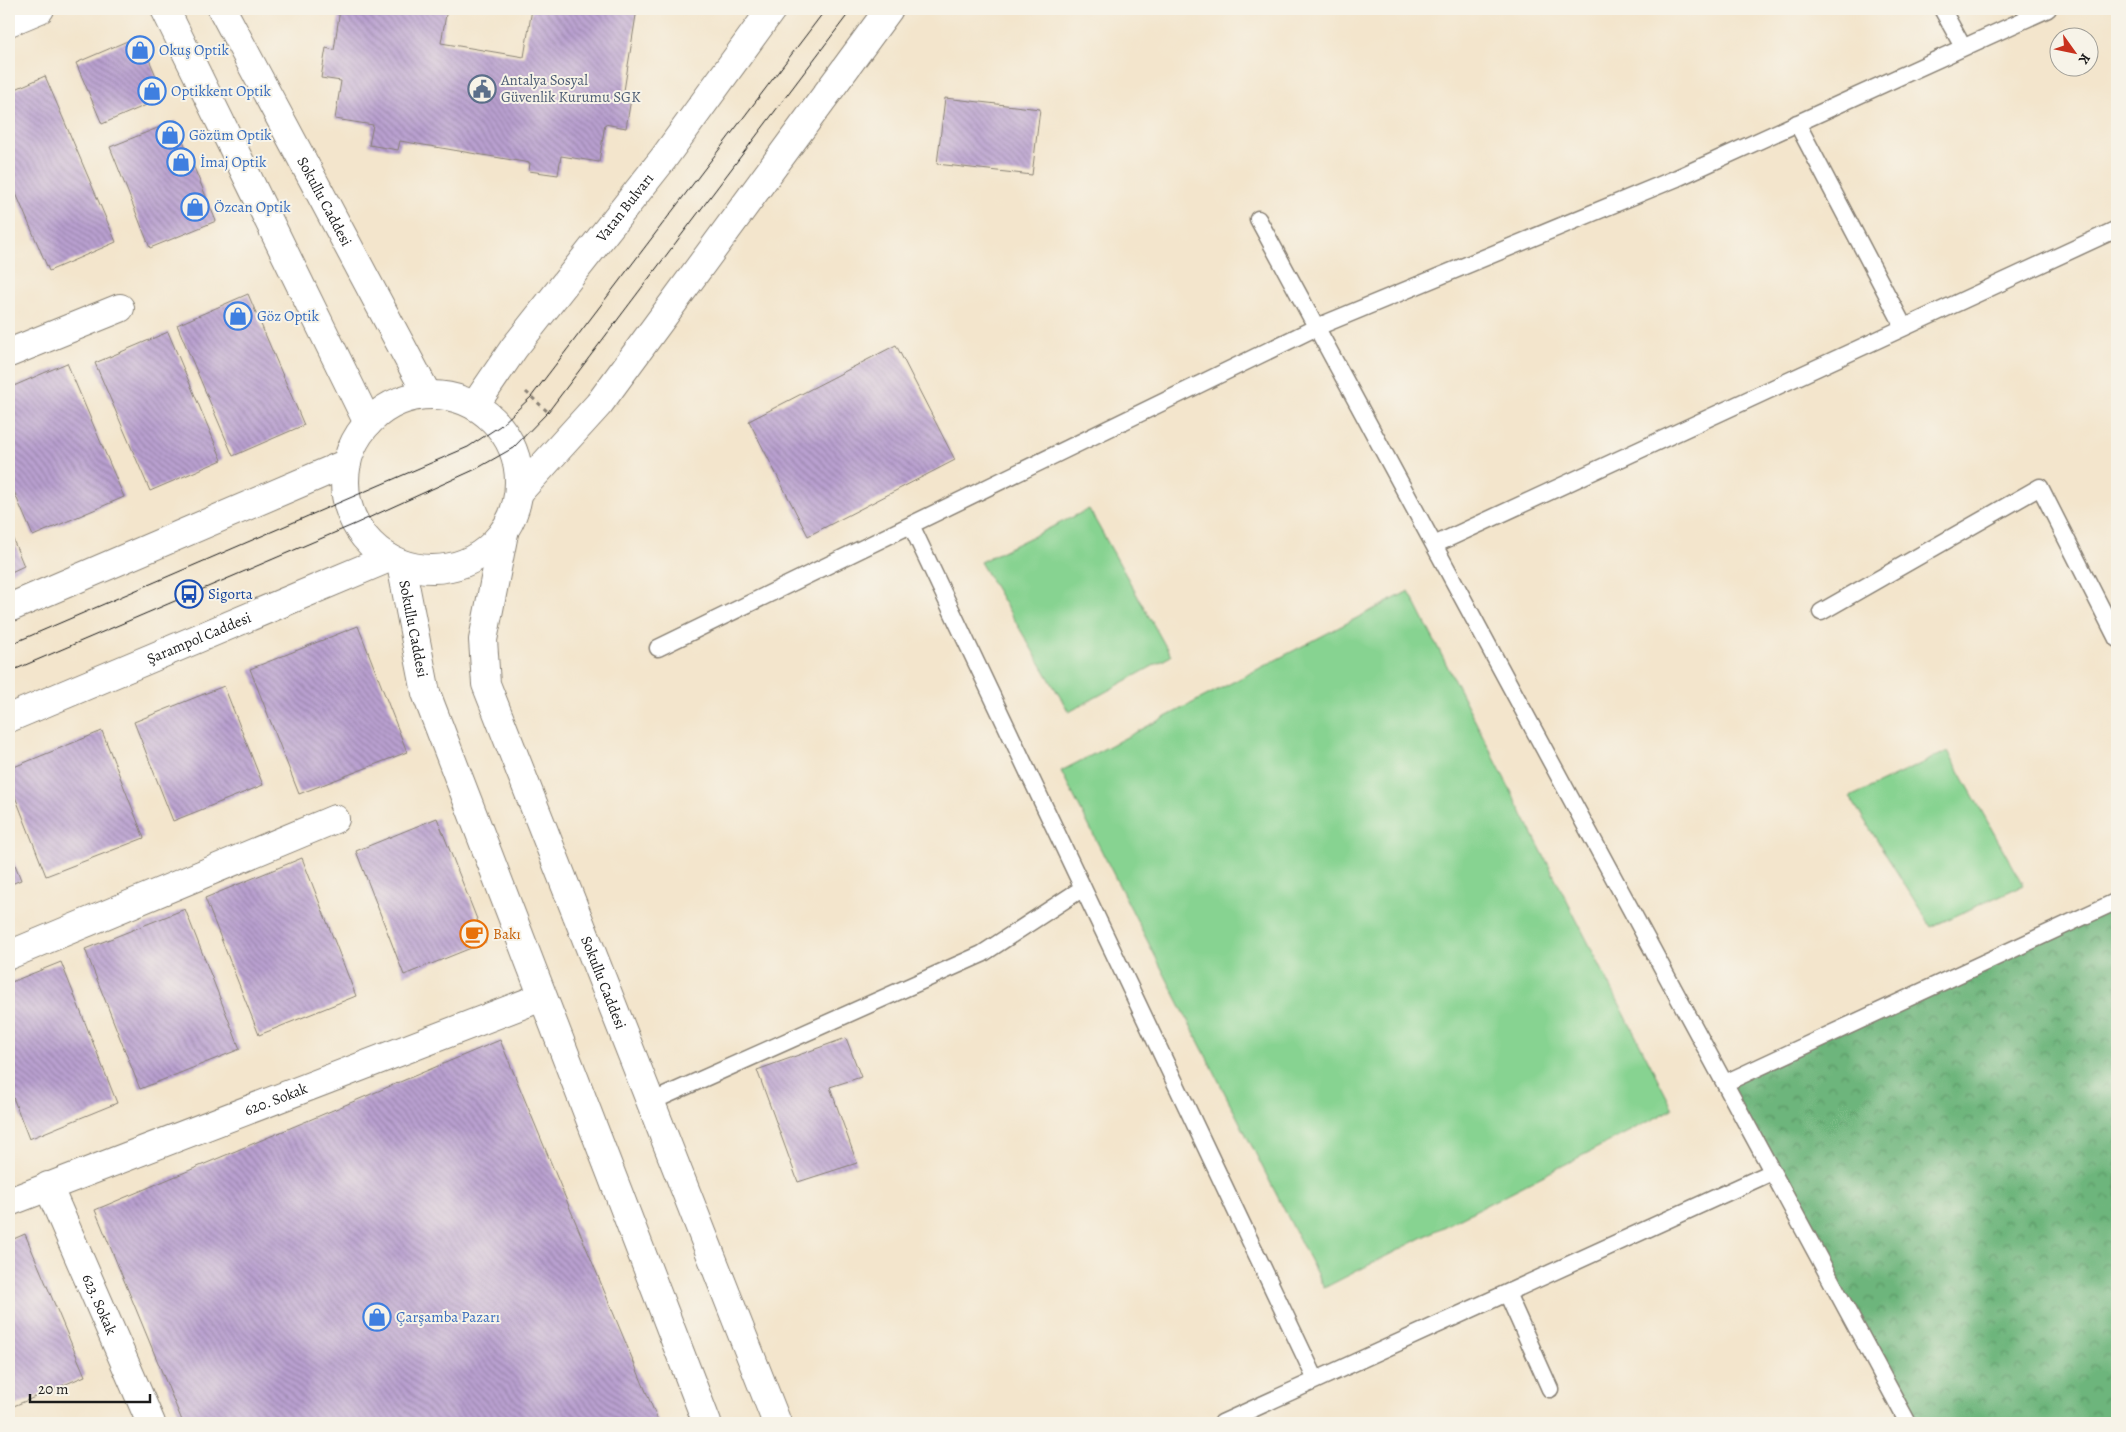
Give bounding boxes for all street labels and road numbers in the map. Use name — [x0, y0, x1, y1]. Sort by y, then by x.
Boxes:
street label: Sokullu Caddesi — [292, 153, 356, 250]
street label: Vatan Bulvarı — [591, 169, 658, 247]
street label: Sokullu Caddesi — [394, 578, 433, 679]
street label: Şarampol Caddesi — [144, 607, 254, 669]
street label: Sokullu Caddesi — [576, 933, 631, 1032]
street label: 620. Sokak — [241, 1078, 311, 1121]
street label: 623. Sokak — [77, 1271, 122, 1338]

